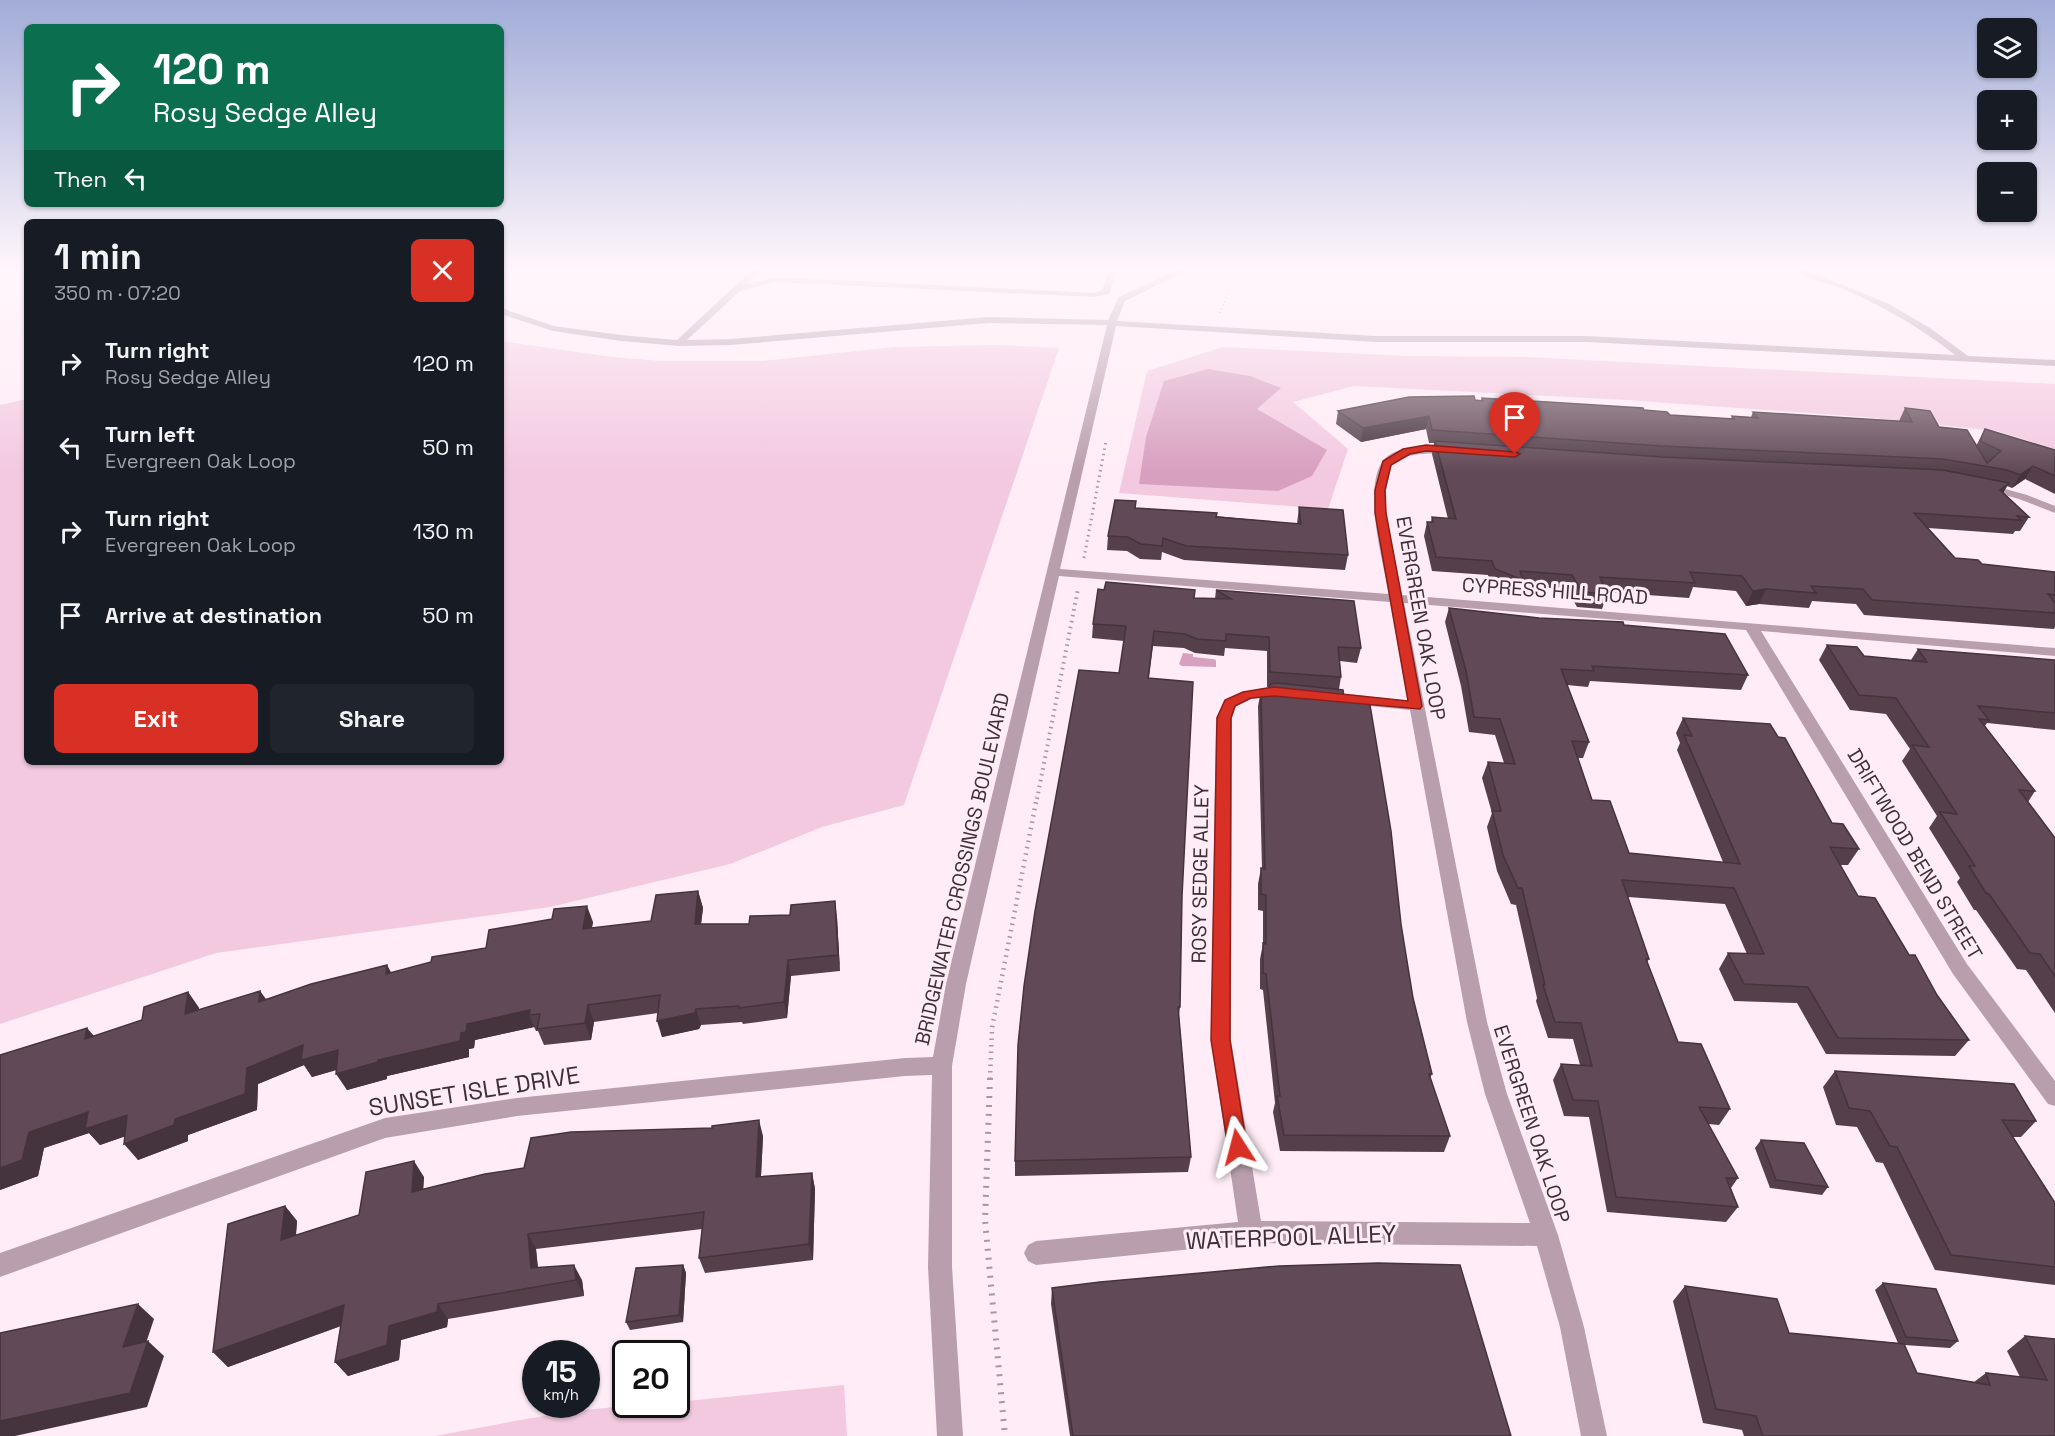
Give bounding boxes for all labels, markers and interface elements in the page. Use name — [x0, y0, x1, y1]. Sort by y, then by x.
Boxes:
map controls — [1977, 18, 2037, 222]
button: layers — [1977, 18, 2037, 78]
text: 120 m — [153, 43, 271, 96]
icon: right — [54, 48, 132, 126]
button: + — [1977, 90, 2037, 150]
text: Rosy Sedge Alley — [153, 95, 377, 130]
icon: left — [119, 162, 152, 195]
button: − — [1977, 162, 2037, 222]
text: Then — [54, 165, 107, 193]
text: 1 min — [54, 234, 142, 280]
button: close — [411, 239, 474, 302]
text: 350 m · 07:20 — [54, 280, 181, 306]
text: Turn right — [105, 336, 210, 364]
icon: right — [54, 347, 87, 380]
text: 120 m — [413, 349, 474, 377]
text: Rosy Sedge Alley — [105, 364, 271, 390]
pin — [1489, 392, 1540, 454]
icon: arrive — [1498, 401, 1531, 434]
text: Turn left — [105, 420, 195, 448]
icon: left — [54, 431, 87, 464]
text: 50 m — [422, 433, 474, 461]
text: Evergreen Oak Loop — [105, 448, 296, 474]
text: Turn right — [105, 504, 210, 532]
street label: EVERGREEN OAK LOOP — [1390, 514, 1452, 722]
icon: right — [54, 515, 87, 548]
text: 130 m — [413, 517, 474, 545]
text: Evergreen Oak Loop — [105, 532, 296, 558]
street label: CYPRESS HILL ROAD — [1461, 572, 1649, 610]
icon: arrive — [54, 599, 87, 632]
text: Arrive at destination — [105, 601, 322, 629]
text: 50 m — [422, 601, 474, 629]
button: Exit — [54, 684, 258, 753]
button: Share — [270, 684, 474, 753]
street label: BRIDGEWATER CROSSINGS BOULEVARD — [909, 690, 1015, 1048]
street label: DRIFTWOOD BEND STREET — [1842, 744, 1989, 965]
street label: ROSY SEDGE ALLEY — [1185, 784, 1215, 964]
street label: EVERGREEN OAK LOOP — [1488, 1022, 1576, 1226]
street label: SUNSET ISLE DRIVE — [366, 1059, 582, 1123]
position arrow — [1206, 1115, 1270, 1179]
street label: WATERPOOL ALLEY — [1185, 1218, 1397, 1256]
speed limit sign: 20 — [612, 1340, 690, 1418]
text: 15 — [545, 1352, 577, 1391]
text: km/h — [543, 1385, 579, 1404]

